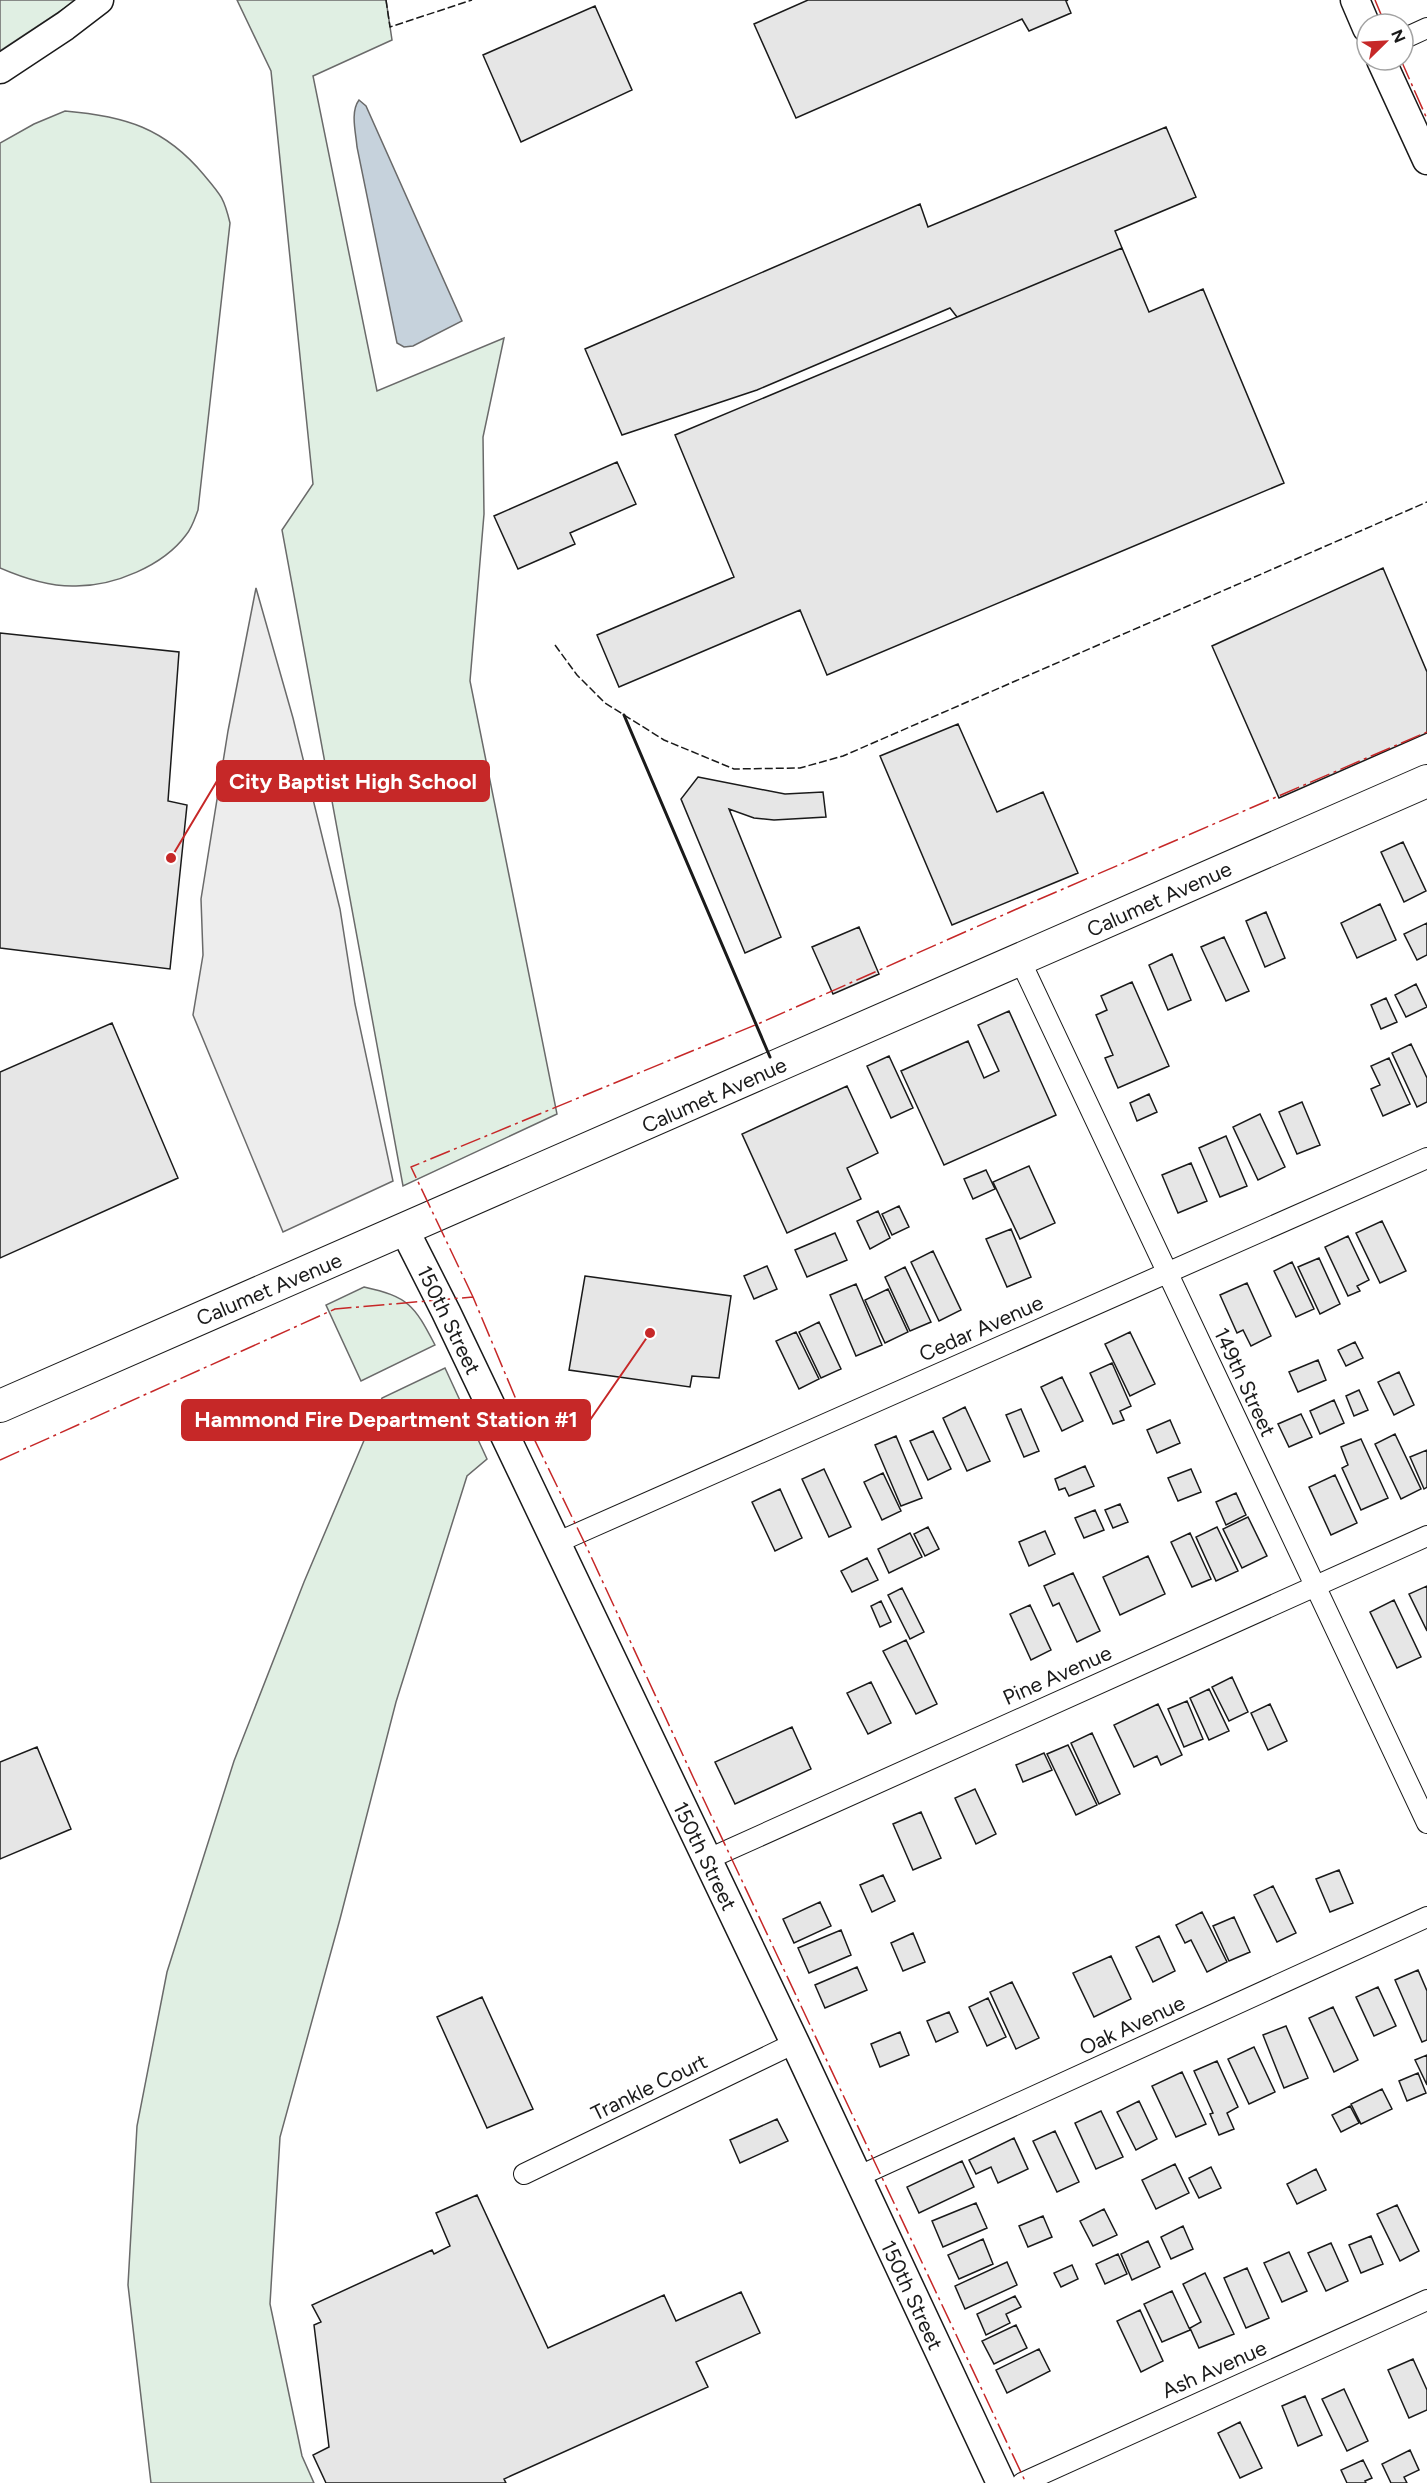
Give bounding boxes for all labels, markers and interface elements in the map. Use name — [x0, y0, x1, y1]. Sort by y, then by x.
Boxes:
north arrow — [1355, 12, 1415, 72]
text: N — [1387, 27, 1409, 46]
callout: City Baptist High School — [217, 761, 489, 801]
text: City Baptist High School — [229, 768, 477, 795]
street label: Calumet Avenue — [1083, 856, 1235, 942]
street label: Calumet Avenue — [638, 1052, 790, 1138]
street label: Calumet Avenue — [192, 1247, 346, 1331]
street label: 150th Street — [412, 1262, 486, 1378]
street label: Cedar Avenue — [915, 1290, 1047, 1366]
street label: 149th Street — [1209, 1324, 1281, 1440]
callout: Hammond Fire Department Station #1 — [182, 1400, 590, 1440]
text: Hammond Fire Department Station #1 — [194, 1406, 578, 1433]
street label: Pine Avenue — [999, 1640, 1115, 1710]
street label: 150th Street — [668, 1798, 742, 1914]
street label: Oak Avenue — [1075, 1990, 1189, 2060]
street label: Trankle Court — [587, 2048, 711, 2126]
street label: 150th Street — [876, 2236, 948, 2354]
street label: Ash Avenue — [1158, 2335, 1270, 2403]

